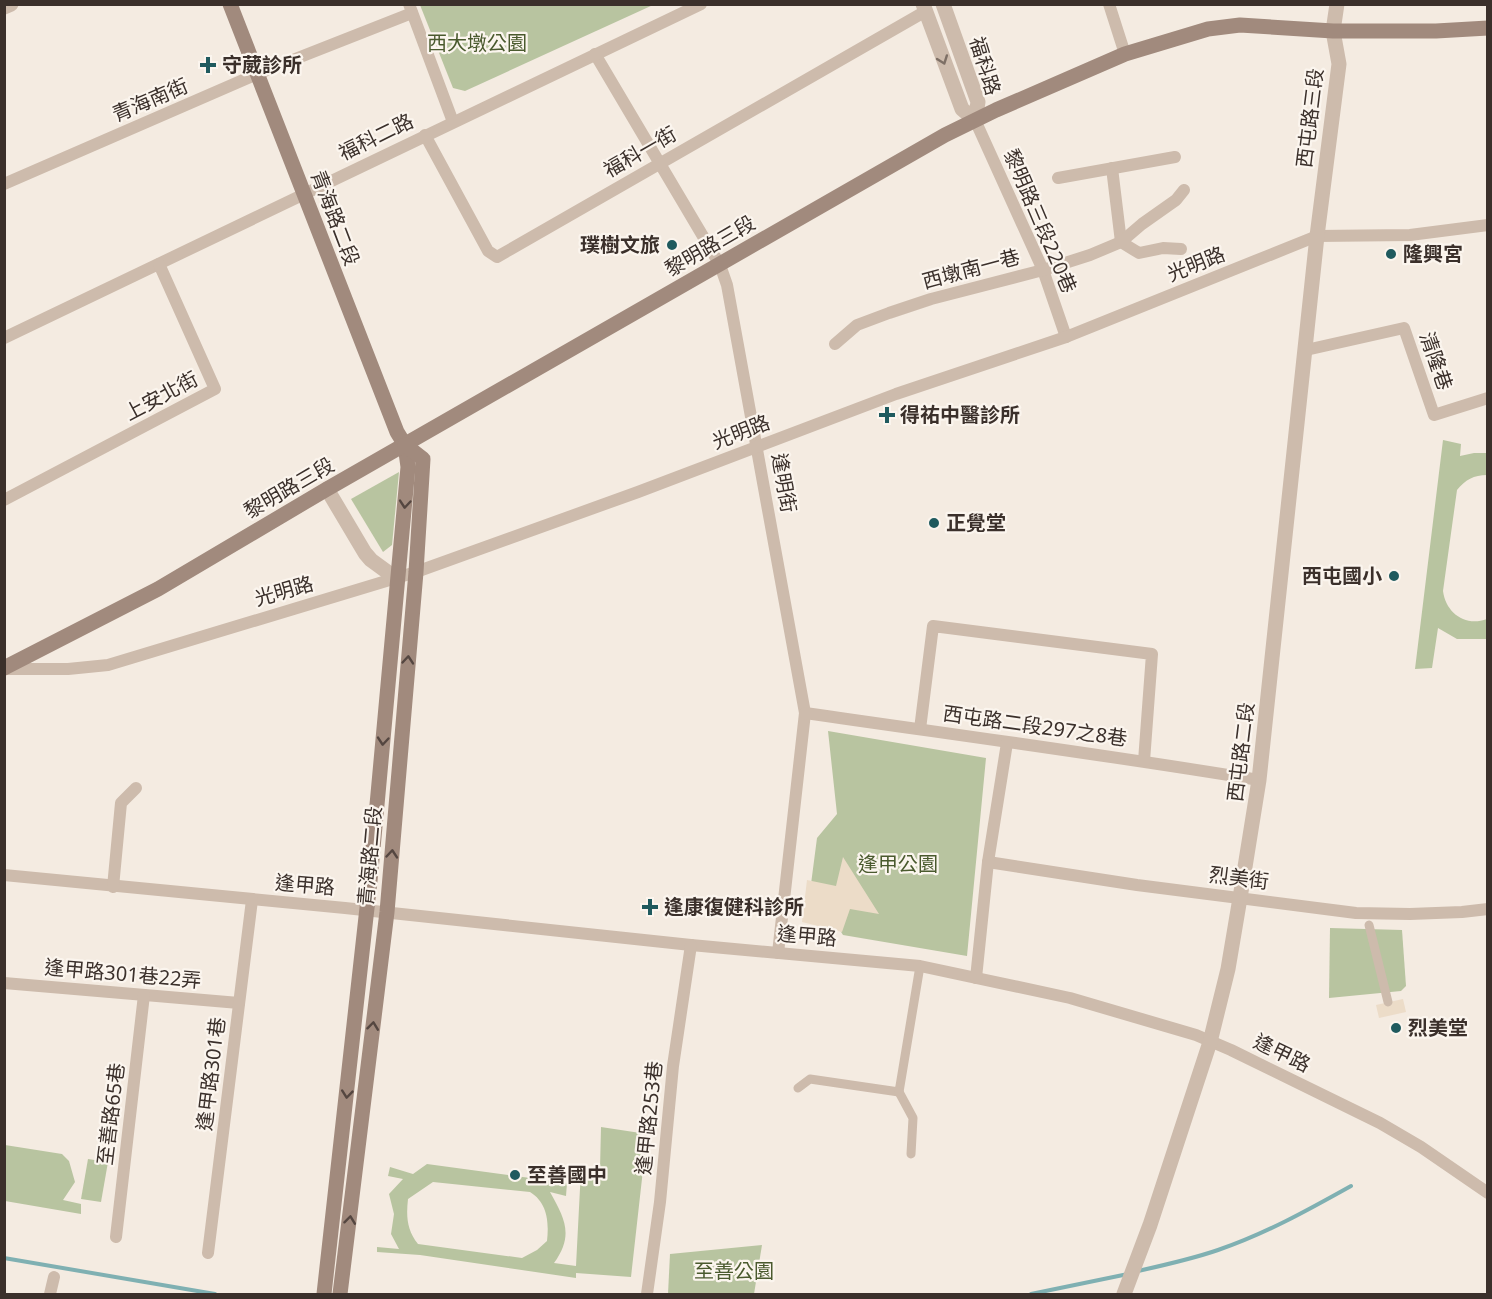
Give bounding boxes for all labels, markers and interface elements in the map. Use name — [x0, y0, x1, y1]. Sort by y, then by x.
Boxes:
park label: 西大墩公園 — [427, 29, 527, 56]
street label: 福科路 — [964, 33, 1007, 98]
place label: 守葳診所 — [222, 51, 302, 78]
one-way arrow — [936, 54, 949, 64]
marker: 守葳診所 — [199, 56, 217, 74]
street label: 西屯路三段 — [1290, 67, 1329, 169]
street label: 青海南街 — [108, 71, 192, 128]
street label: 福科二路 — [334, 107, 418, 166]
street label: 福科一街 — [598, 120, 681, 183]
street label: 黎明路三段220巷 — [998, 144, 1083, 297]
street label: 青海路二段 — [305, 166, 366, 269]
street label: 黎明路三段 — [660, 209, 760, 282]
place label: 璞樹文旅 — [580, 231, 660, 258]
marker: 璞樹文旅 — [665, 238, 679, 252]
street label: 光明路 — [1163, 240, 1229, 287]
place label: 隆興宮 — [1403, 240, 1463, 267]
street label: 西墩南一巷 — [919, 243, 1023, 294]
marker: 隆興宮 — [1384, 247, 1398, 261]
street label: 清隆巷 — [1414, 328, 1459, 394]
street label: 上安北街 — [119, 365, 202, 426]
place label: 得祐中醫診所 — [900, 401, 1020, 428]
marker: 得祐中醫診所 — [878, 406, 896, 424]
street label: 光明路 — [708, 408, 774, 455]
street label: 黎明路三段 — [239, 451, 339, 524]
street label: 逢明街 — [766, 451, 803, 515]
one-way arrow — [399, 499, 412, 508]
place label: 正覺堂 — [946, 509, 1006, 536]
marker: 正覺堂 — [927, 516, 941, 530]
place label: 西屯國小 — [1302, 562, 1382, 589]
street label: 光明路 — [251, 569, 316, 612]
marker: 西屯國小 — [1387, 569, 1401, 583]
one-way arrow — [401, 655, 414, 664]
street label: 西屯路二段297之8巷 — [941, 699, 1129, 752]
street label: 西屯路二段 — [1221, 701, 1260, 803]
one-way arrow — [377, 737, 390, 746]
street label: 青海路二段 — [352, 805, 387, 907]
one-way arrow — [385, 849, 398, 858]
park label: 逢甲公園 — [858, 850, 938, 877]
street label: 烈美街 — [1208, 860, 1270, 895]
street label: 逢甲路 — [274, 868, 336, 901]
place label: 逢康復健科診所 — [664, 893, 804, 920]
marker: 逢康復健科診所 — [641, 898, 659, 916]
street label: 逢甲路 — [776, 919, 838, 952]
street label: 逢甲路301巷22弄 — [44, 953, 203, 994]
place label: 烈美堂 — [1408, 1014, 1468, 1041]
street label: 逢甲路301巷 — [190, 1016, 231, 1132]
marker: 烈美堂 — [1389, 1021, 1403, 1035]
one-way arrow — [366, 1022, 379, 1031]
street label: 逢甲路 — [1249, 1027, 1315, 1078]
street label: 逢甲路253巷 — [629, 1060, 668, 1176]
street label: 至善路65巷 — [91, 1061, 130, 1167]
one-way arrow — [341, 1090, 354, 1099]
place label: 至善國中 — [527, 1161, 607, 1188]
marker: 至善國中 — [508, 1168, 522, 1182]
one-way arrow — [343, 1215, 356, 1225]
park label: 至善公園 — [694, 1257, 774, 1284]

